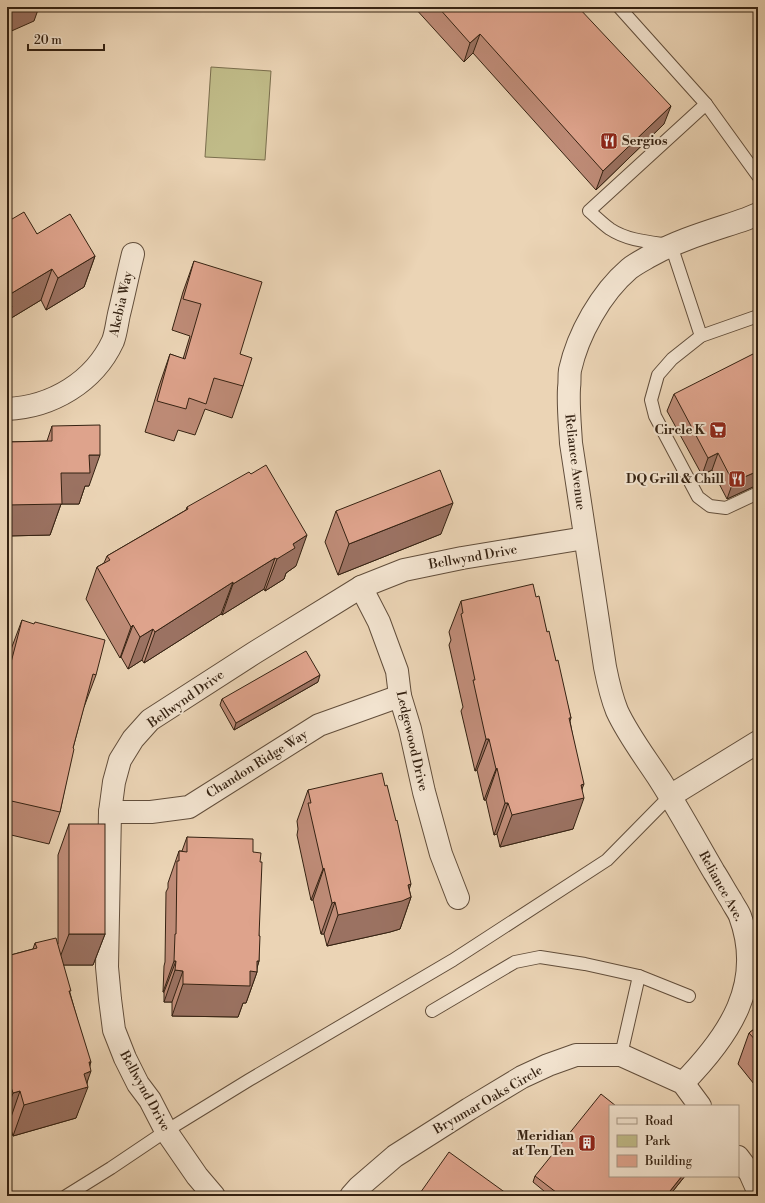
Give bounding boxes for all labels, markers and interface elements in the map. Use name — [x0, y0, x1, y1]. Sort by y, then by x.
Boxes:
scale bar — [28, 26, 104, 52]
text: 20 m — [34, 33, 62, 48]
restaurant icon: Sergios — [599, 131, 619, 151]
place label: Sergios — [622, 133, 668, 149]
street label: Akebia Way — [105, 269, 136, 339]
street label: Reliance Avenue — [561, 413, 589, 511]
supermarket icon: Circle K — [708, 420, 728, 440]
place label: Circle K — [655, 422, 705, 438]
restaurant icon: DQ Grill & Chill — [727, 469, 747, 489]
place label: DQ Grill & Chill — [626, 471, 725, 487]
street label: Bellwynd Drive — [427, 541, 519, 573]
street label: Bellwynd Drive — [144, 667, 228, 732]
street label: Ledgewood Drive — [393, 689, 431, 793]
street label: Chandon Ridge Way — [203, 726, 311, 802]
street label: Reliance Ave. — [695, 848, 747, 924]
street label: Bellwynd Drive — [116, 1047, 174, 1134]
street label: Brynmar Oaks Circle — [430, 1062, 546, 1138]
legend — [609, 1105, 739, 1177]
text: Road — [645, 1114, 673, 1129]
place label: Meridian at Ten Ten — [512, 1128, 574, 1159]
building icon: Meridian at Ten Ten — [577, 1133, 597, 1153]
text: Park — [645, 1134, 671, 1149]
text: Building — [644, 1154, 693, 1169]

